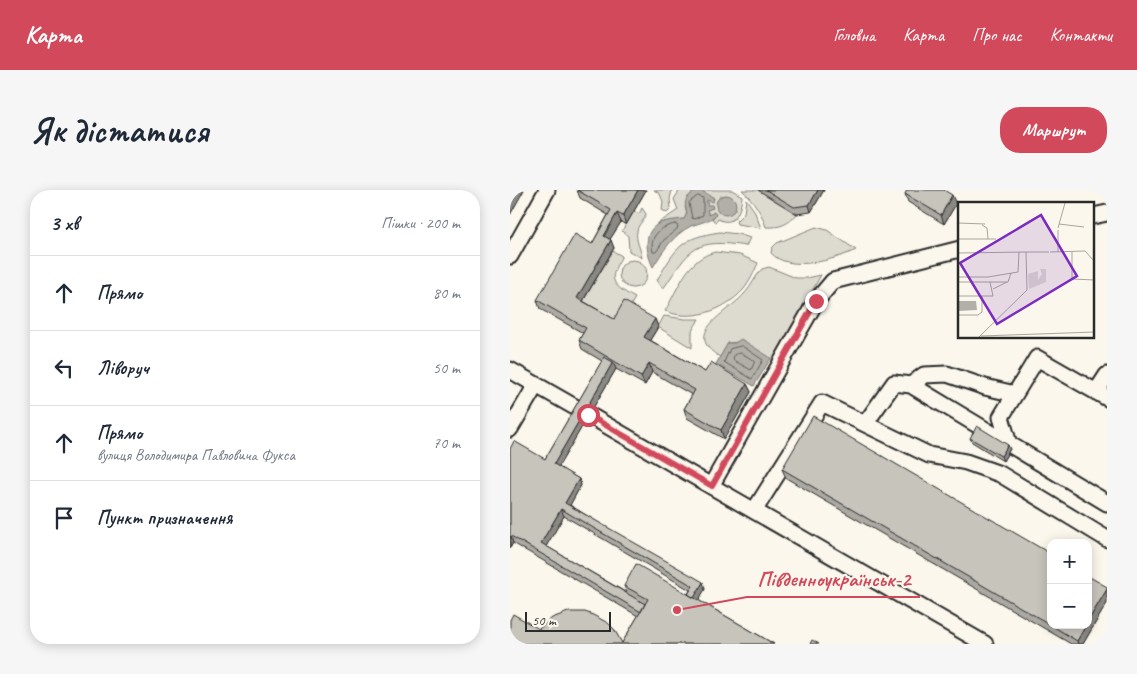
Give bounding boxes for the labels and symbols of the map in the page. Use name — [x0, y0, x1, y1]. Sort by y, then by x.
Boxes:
inset map — [958, 202, 1094, 339]
route end — [805, 290, 828, 313]
route start — [577, 404, 600, 427]
callout: Південноукраїнськ-2 — [747, 561, 920, 597]
text: Південноукраїнськ-2 — [757, 566, 913, 592]
scale bar — [525, 609, 611, 632]

